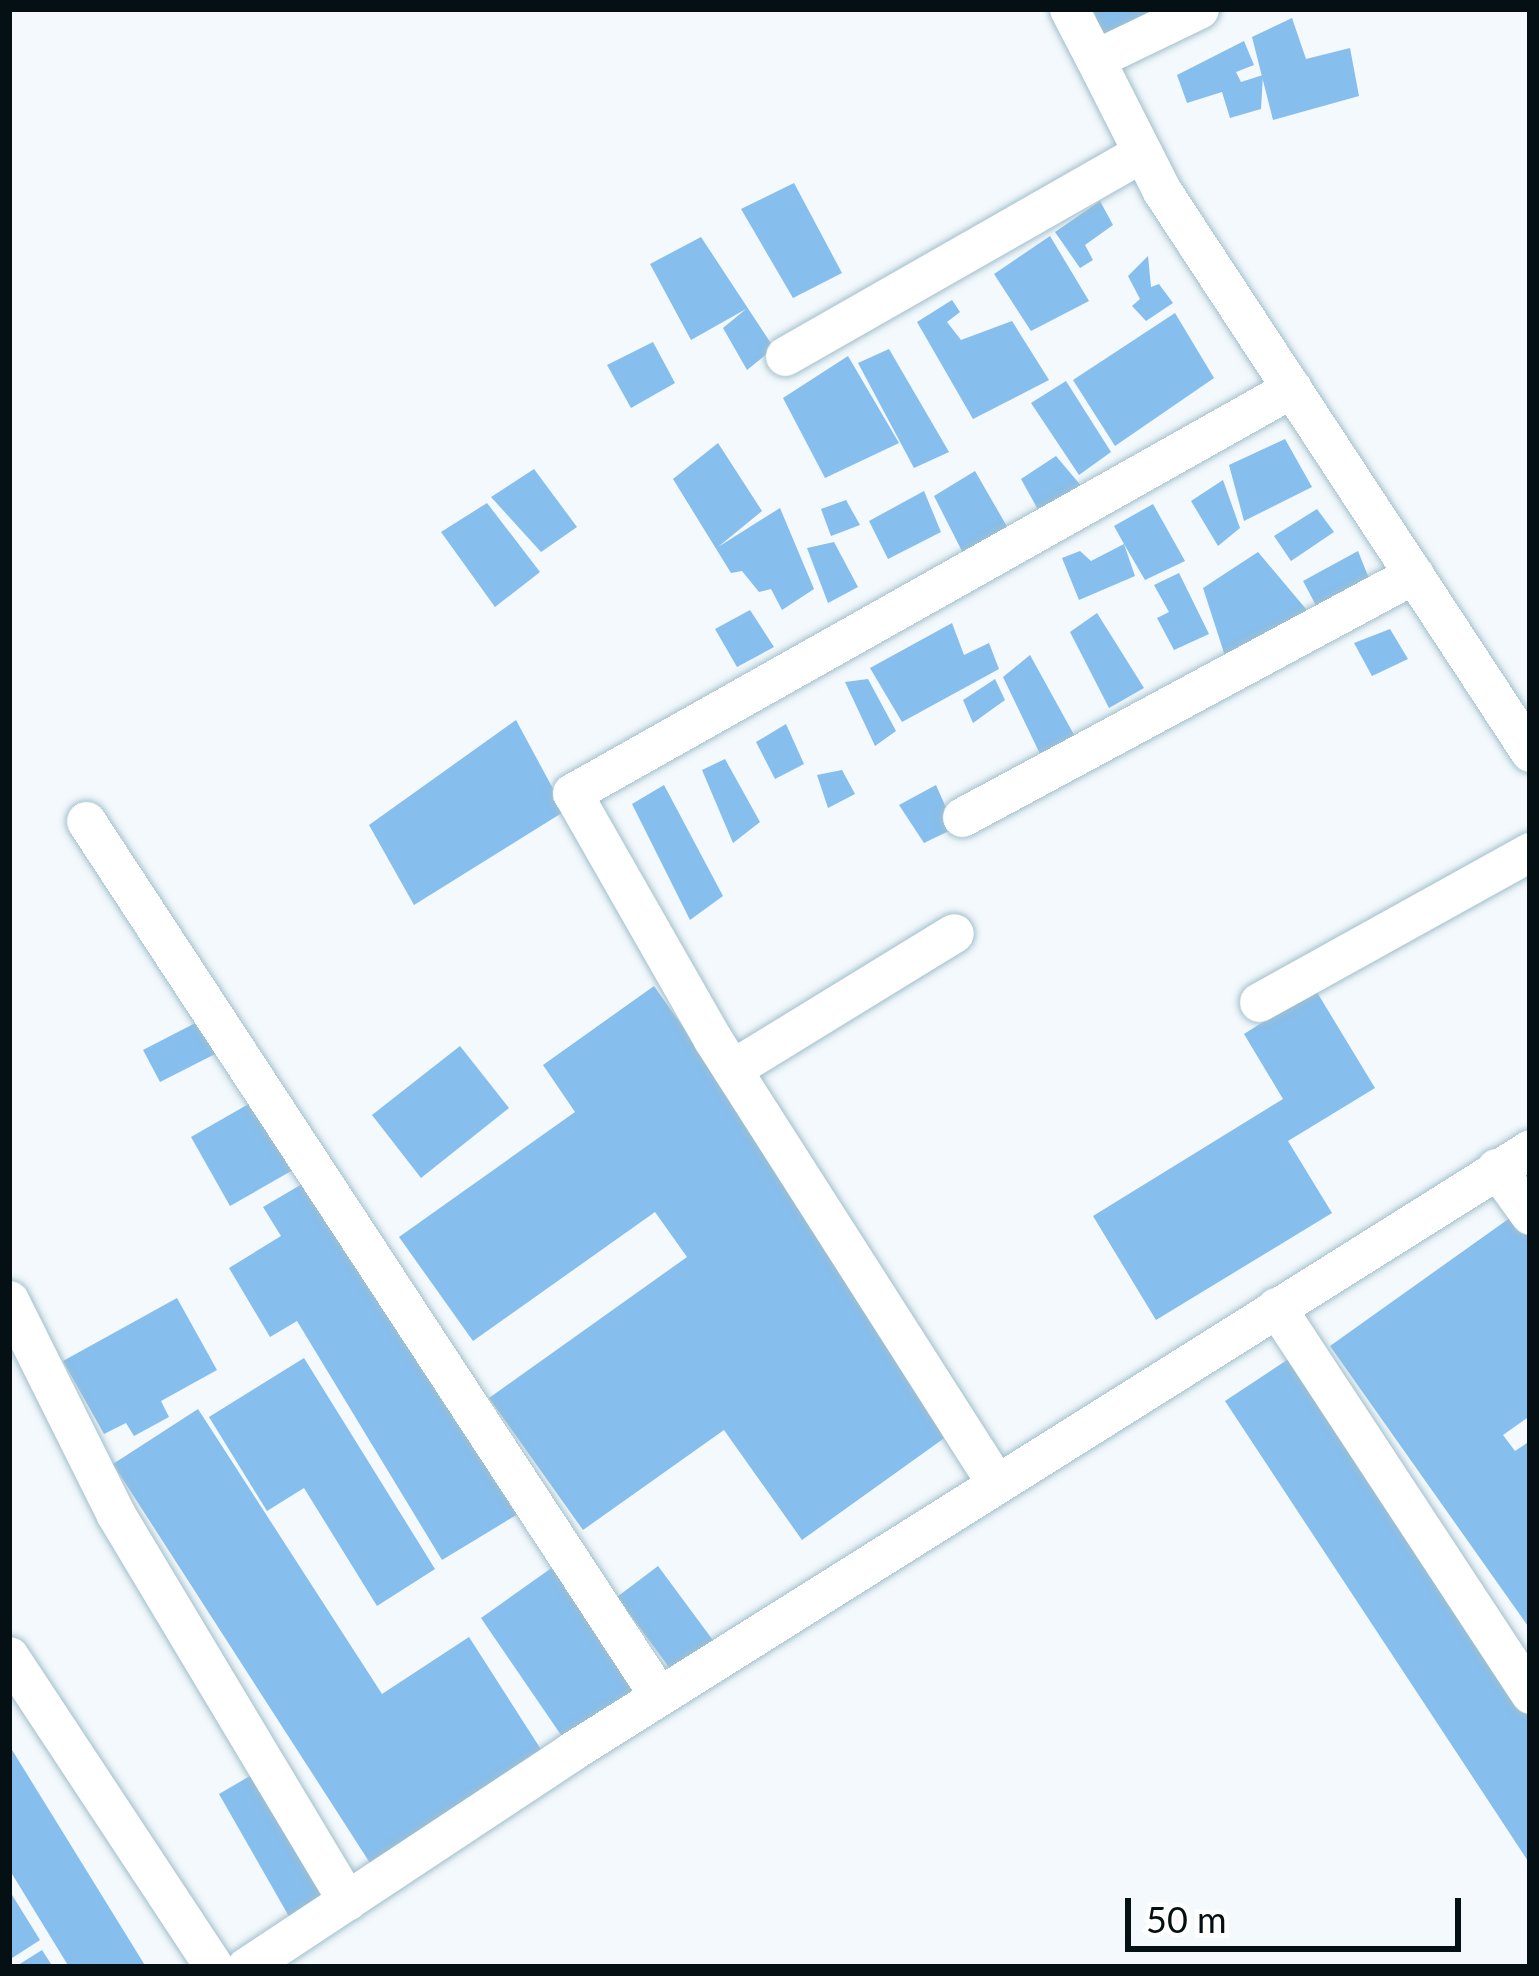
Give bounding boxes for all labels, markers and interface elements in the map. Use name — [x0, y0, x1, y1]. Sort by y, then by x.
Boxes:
scale bar — [1131, 1874, 1467, 1948]
text: 50 m — [1146, 1897, 1227, 1941]

